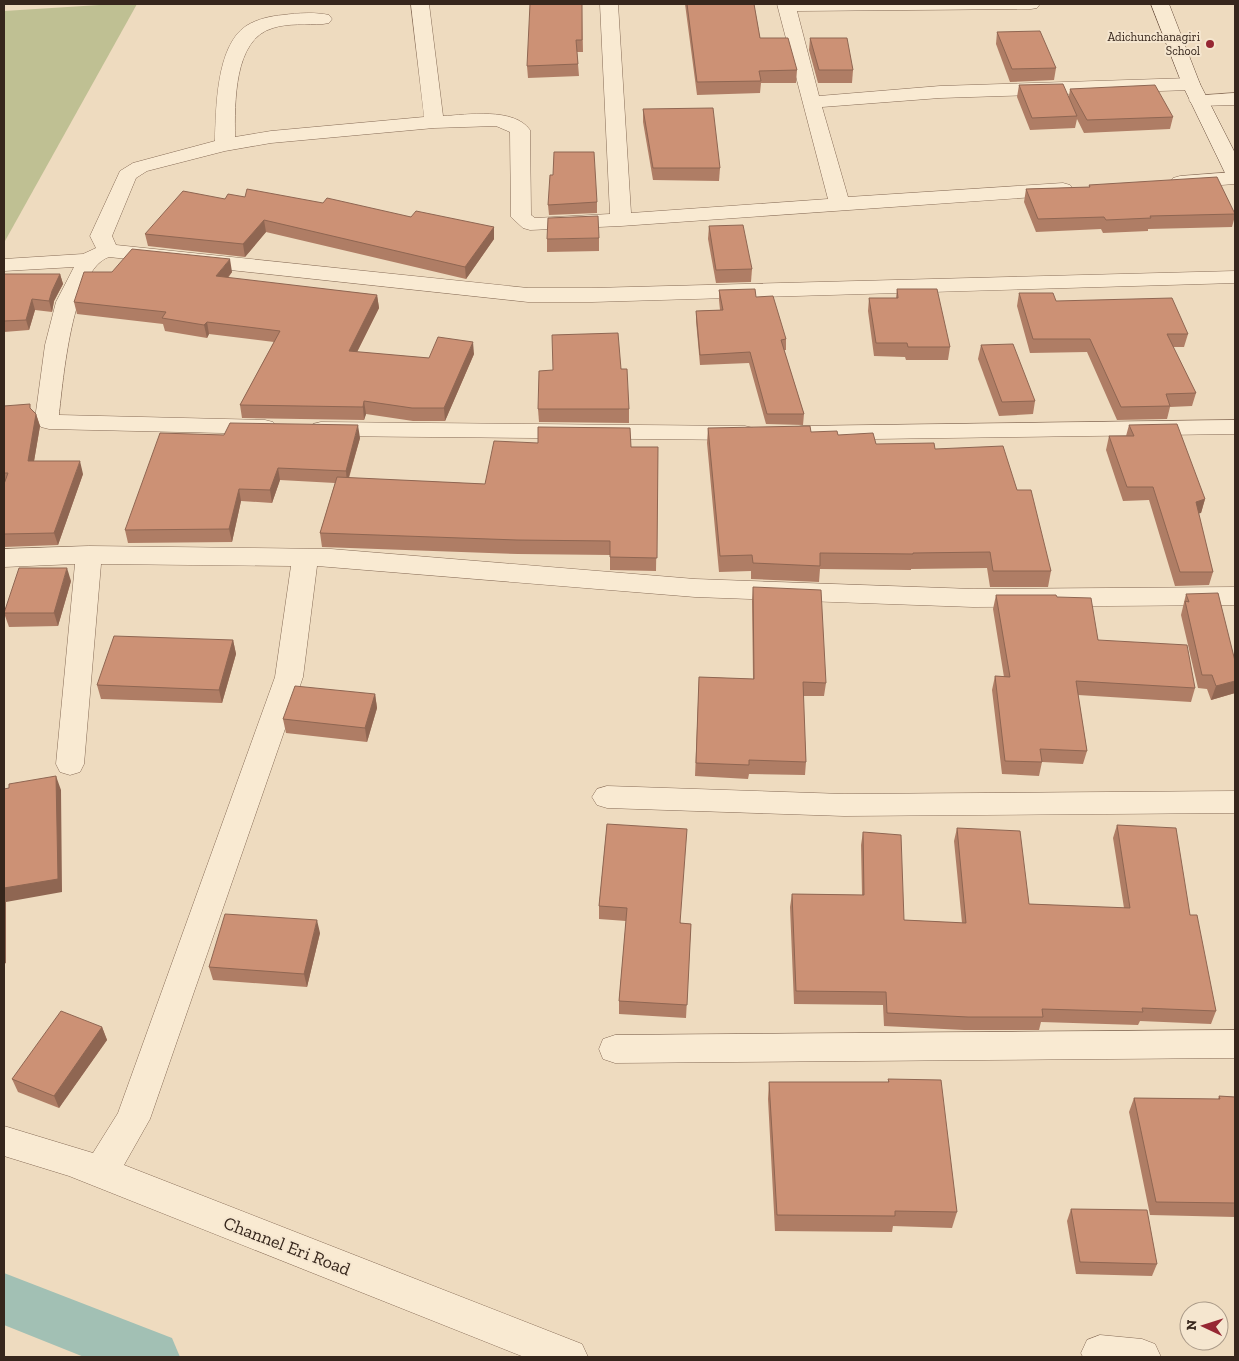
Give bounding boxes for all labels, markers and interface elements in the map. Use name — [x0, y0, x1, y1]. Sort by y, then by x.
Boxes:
place label: Adichunchanagiri School — [1107, 30, 1201, 58]
marker: Adichunchanagiri School — [1204, 38, 1216, 50]
street label: Channel Eri Road — [220, 1212, 354, 1280]
north arrow — [1179, 1301, 1229, 1351]
text: N — [1183, 1319, 1200, 1331]

